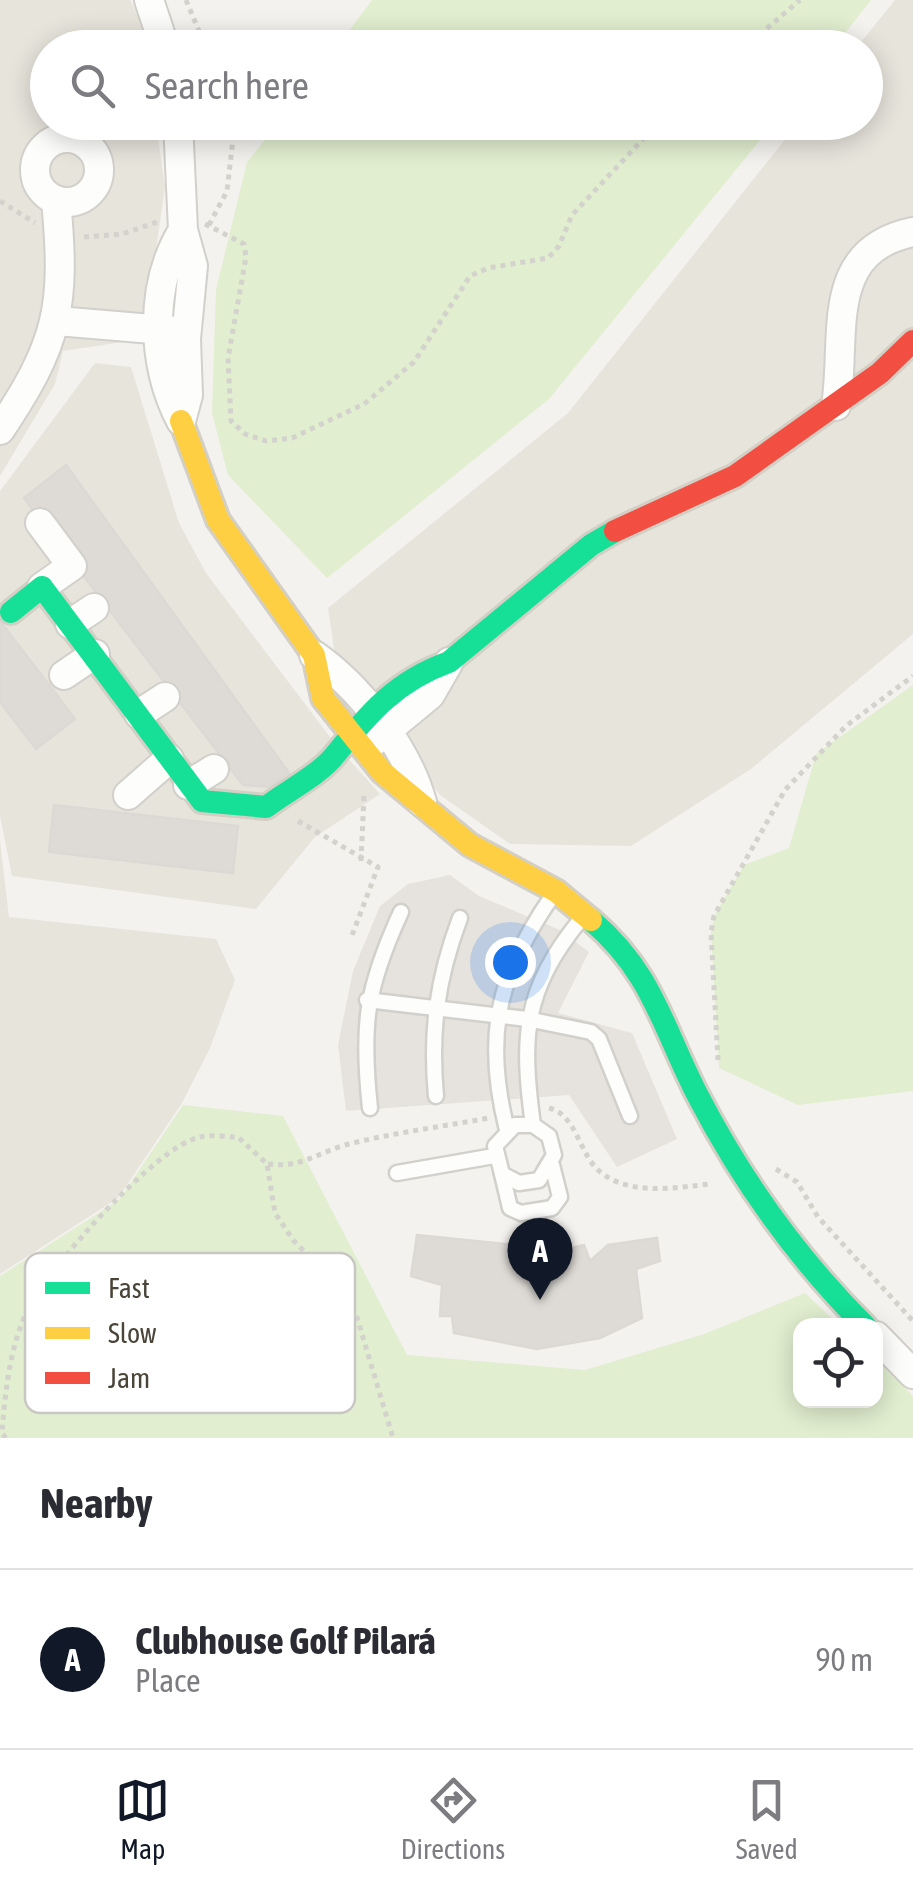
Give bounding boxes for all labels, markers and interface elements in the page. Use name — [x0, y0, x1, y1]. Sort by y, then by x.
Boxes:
search box — [30, 30, 883, 140]
icon: search — [65, 58, 120, 113]
text: Search here — [145, 64, 309, 107]
your location — [485, 937, 536, 988]
pin: A — [508, 1218, 572, 1300]
legend — [25, 1253, 355, 1413]
text: Fast — [108, 1272, 150, 1304]
text: Slow — [108, 1317, 157, 1349]
map controls — [793, 1318, 883, 1408]
button: locate — [793, 1318, 883, 1408]
text: Jam — [108, 1362, 150, 1394]
text: Nearby — [40, 1479, 153, 1527]
text: Clubhouse Golf Pilará — [135, 1619, 436, 1662]
text: A — [65, 1641, 80, 1678]
text: 90 m — [815, 1641, 873, 1678]
text: Place — [135, 1662, 200, 1699]
tab: Map — [115, 1773, 170, 1865]
tab: Directions — [401, 1773, 505, 1865]
tab: Saved — [736, 1773, 798, 1865]

